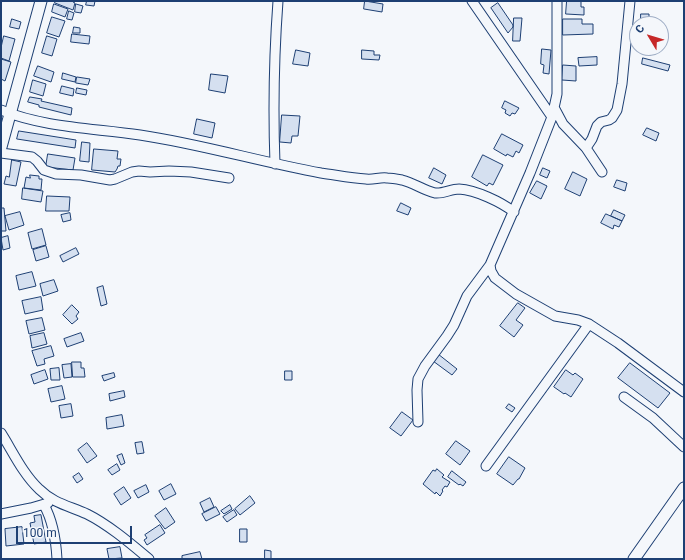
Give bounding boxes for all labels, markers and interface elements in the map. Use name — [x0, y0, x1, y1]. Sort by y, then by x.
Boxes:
north arrow — [629, 16, 669, 56]
text: С — [633, 22, 647, 36]
scale bar — [18, 518, 134, 544]
text: 100 m — [23, 526, 57, 540]

